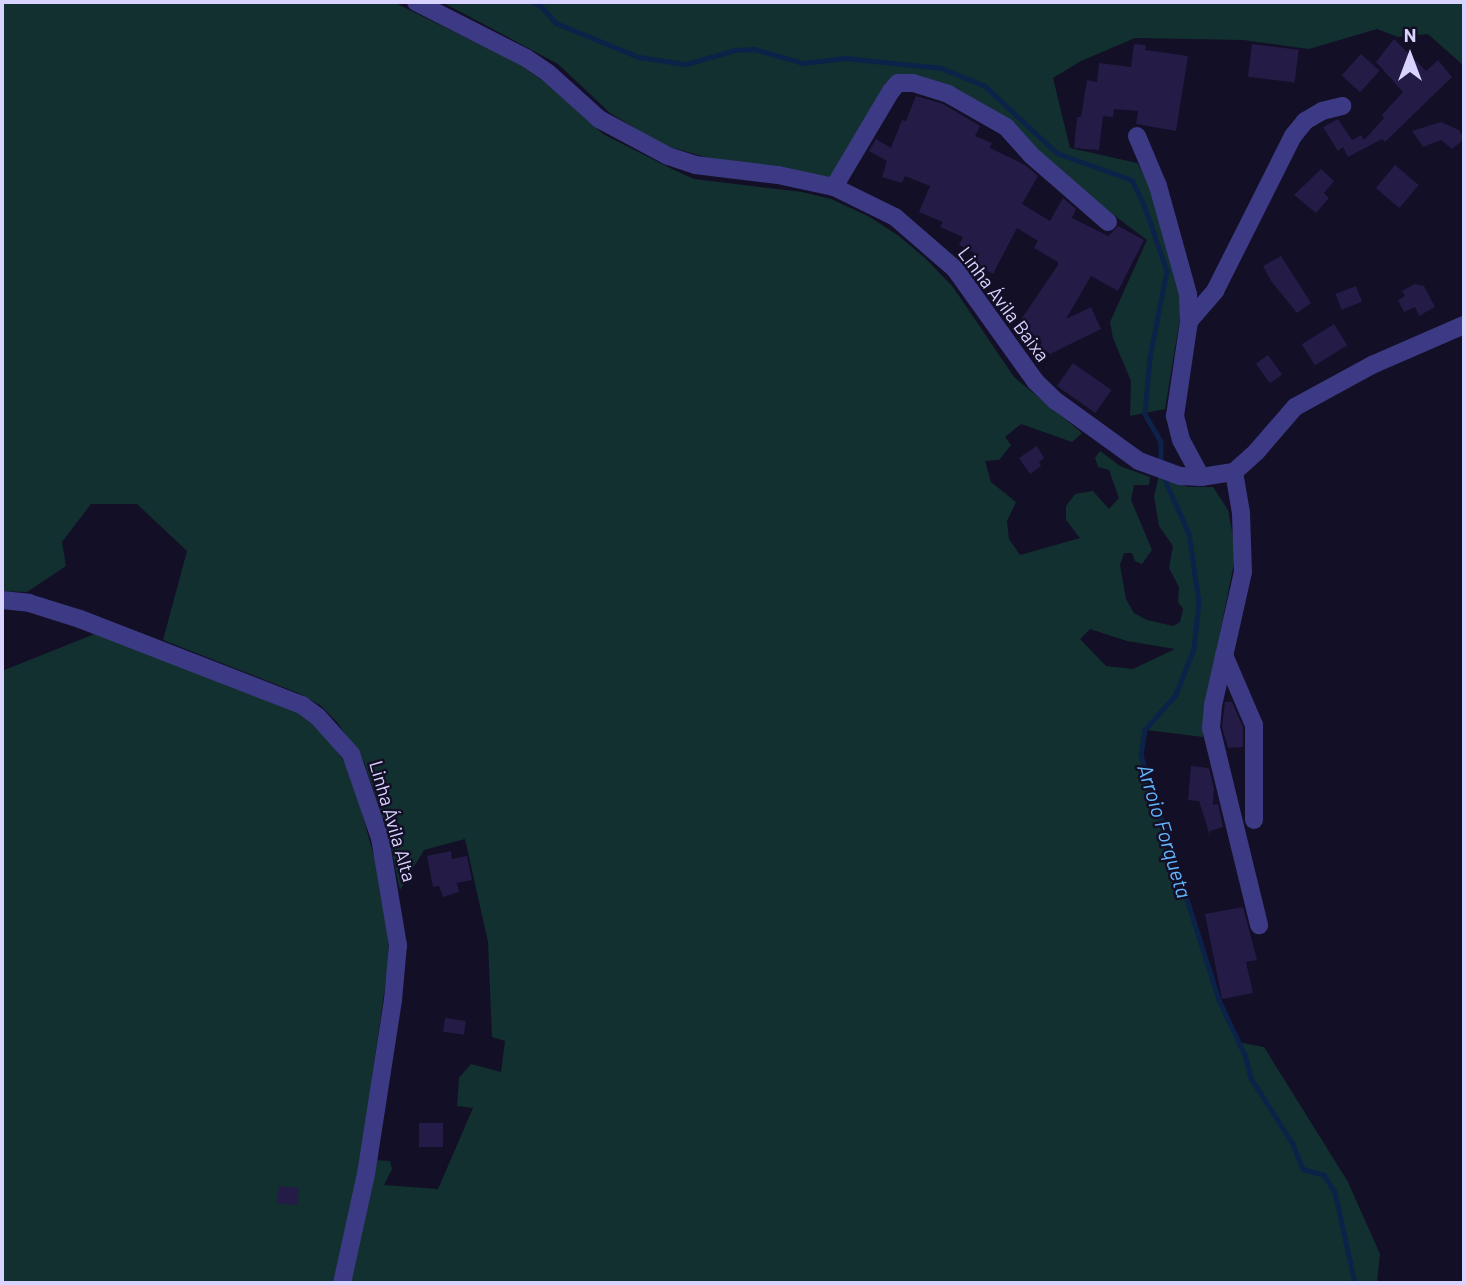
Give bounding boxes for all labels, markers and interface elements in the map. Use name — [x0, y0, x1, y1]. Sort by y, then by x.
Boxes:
north arrow — [1375, 21, 1445, 91]
text: N — [1404, 23, 1416, 46]
street label: Linha Ávila Baixa — [954, 242, 1054, 366]
street label: Linha Ávila Alta — [365, 758, 421, 884]
water label: Arroio Forqueta — [1133, 761, 1197, 901]

